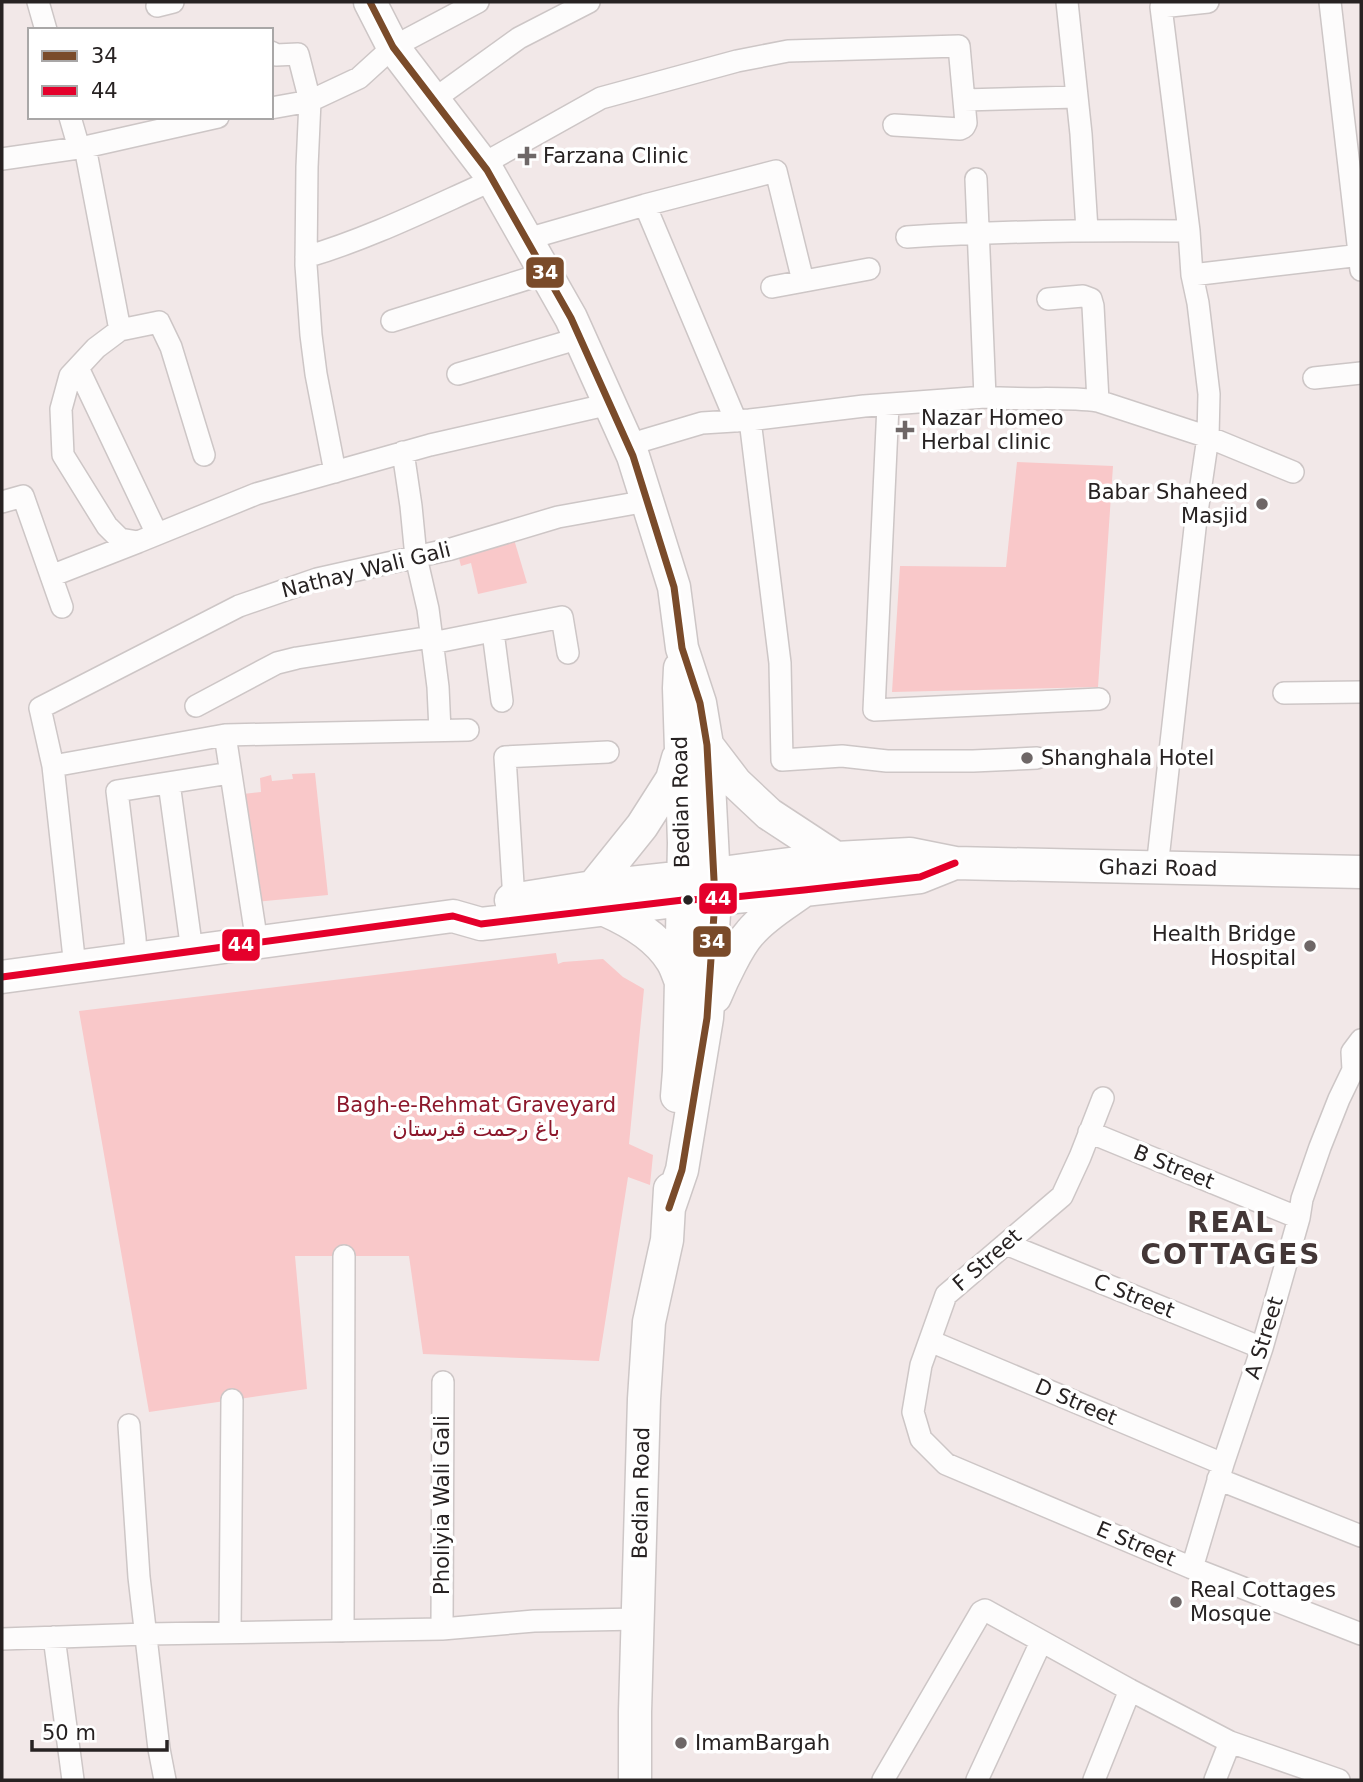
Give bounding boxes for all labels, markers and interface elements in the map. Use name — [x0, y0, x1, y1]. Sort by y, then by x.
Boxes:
legend — [28, 28, 273, 119]
text: 34 — [91, 44, 118, 68]
text: 44 — [91, 79, 118, 103]
place label: Farzana Clinic — [543, 144, 688, 168]
marker: Farzana Clinic — [517, 146, 537, 166]
line badge: 34 — [525, 256, 565, 289]
text: 34 — [532, 261, 558, 283]
place label: Nazar Homeo Herbal clinic — [921, 406, 1064, 454]
marker: Nazar Homeo Herbal clinic — [895, 420, 915, 440]
place label: Babar Shaheed Masjid — [1087, 480, 1248, 528]
marker: Babar Shaheed Masjid — [1254, 496, 1270, 512]
street label: Nathay Wali Gali — [279, 537, 453, 603]
street label: Bedian Road — [668, 736, 694, 868]
place label: Shanghala Hotel — [1041, 746, 1214, 770]
marker: Shanghala Hotel — [1019, 750, 1035, 766]
street label: Ghazi Road — [1098, 855, 1218, 881]
line badge: 44 — [698, 882, 738, 915]
text: 44 — [705, 887, 731, 909]
unlabelled marker — [681, 893, 695, 907]
place label: Health Bridge Hospital — [1152, 922, 1296, 970]
line badge: 34 — [692, 925, 732, 958]
line badge: 44 — [221, 928, 261, 962]
text: 34 — [699, 930, 725, 952]
text: 44 — [228, 933, 254, 955]
marker: Health Bridge Hospital — [1302, 938, 1318, 954]
park label: Bagh-e-Rehmat Graveyard باغ رحمت قبرستان — [336, 1093, 616, 1141]
street label: B Street — [1130, 1140, 1218, 1194]
district label: REAL COTTAGES — [1141, 1206, 1321, 1271]
street label: F Street — [948, 1224, 1026, 1296]
street label: C Street — [1090, 1269, 1178, 1323]
street label: A Street — [1240, 1294, 1288, 1382]
street label: D Street — [1031, 1374, 1121, 1430]
street label: Pholiyia Wali Gali — [430, 1415, 454, 1595]
street label: Bedian Road — [628, 1427, 654, 1559]
street label: E Street — [1093, 1517, 1179, 1571]
place label: Real Cottages Mosque — [1190, 1578, 1336, 1626]
marker: Real Cottages Mosque — [1168, 1594, 1184, 1610]
scale bar — [32, 1708, 166, 1752]
text: 50 m — [42, 1721, 96, 1745]
place label: ImamBargah — [695, 1731, 830, 1755]
marker: ImamBargah — [673, 1735, 689, 1751]

